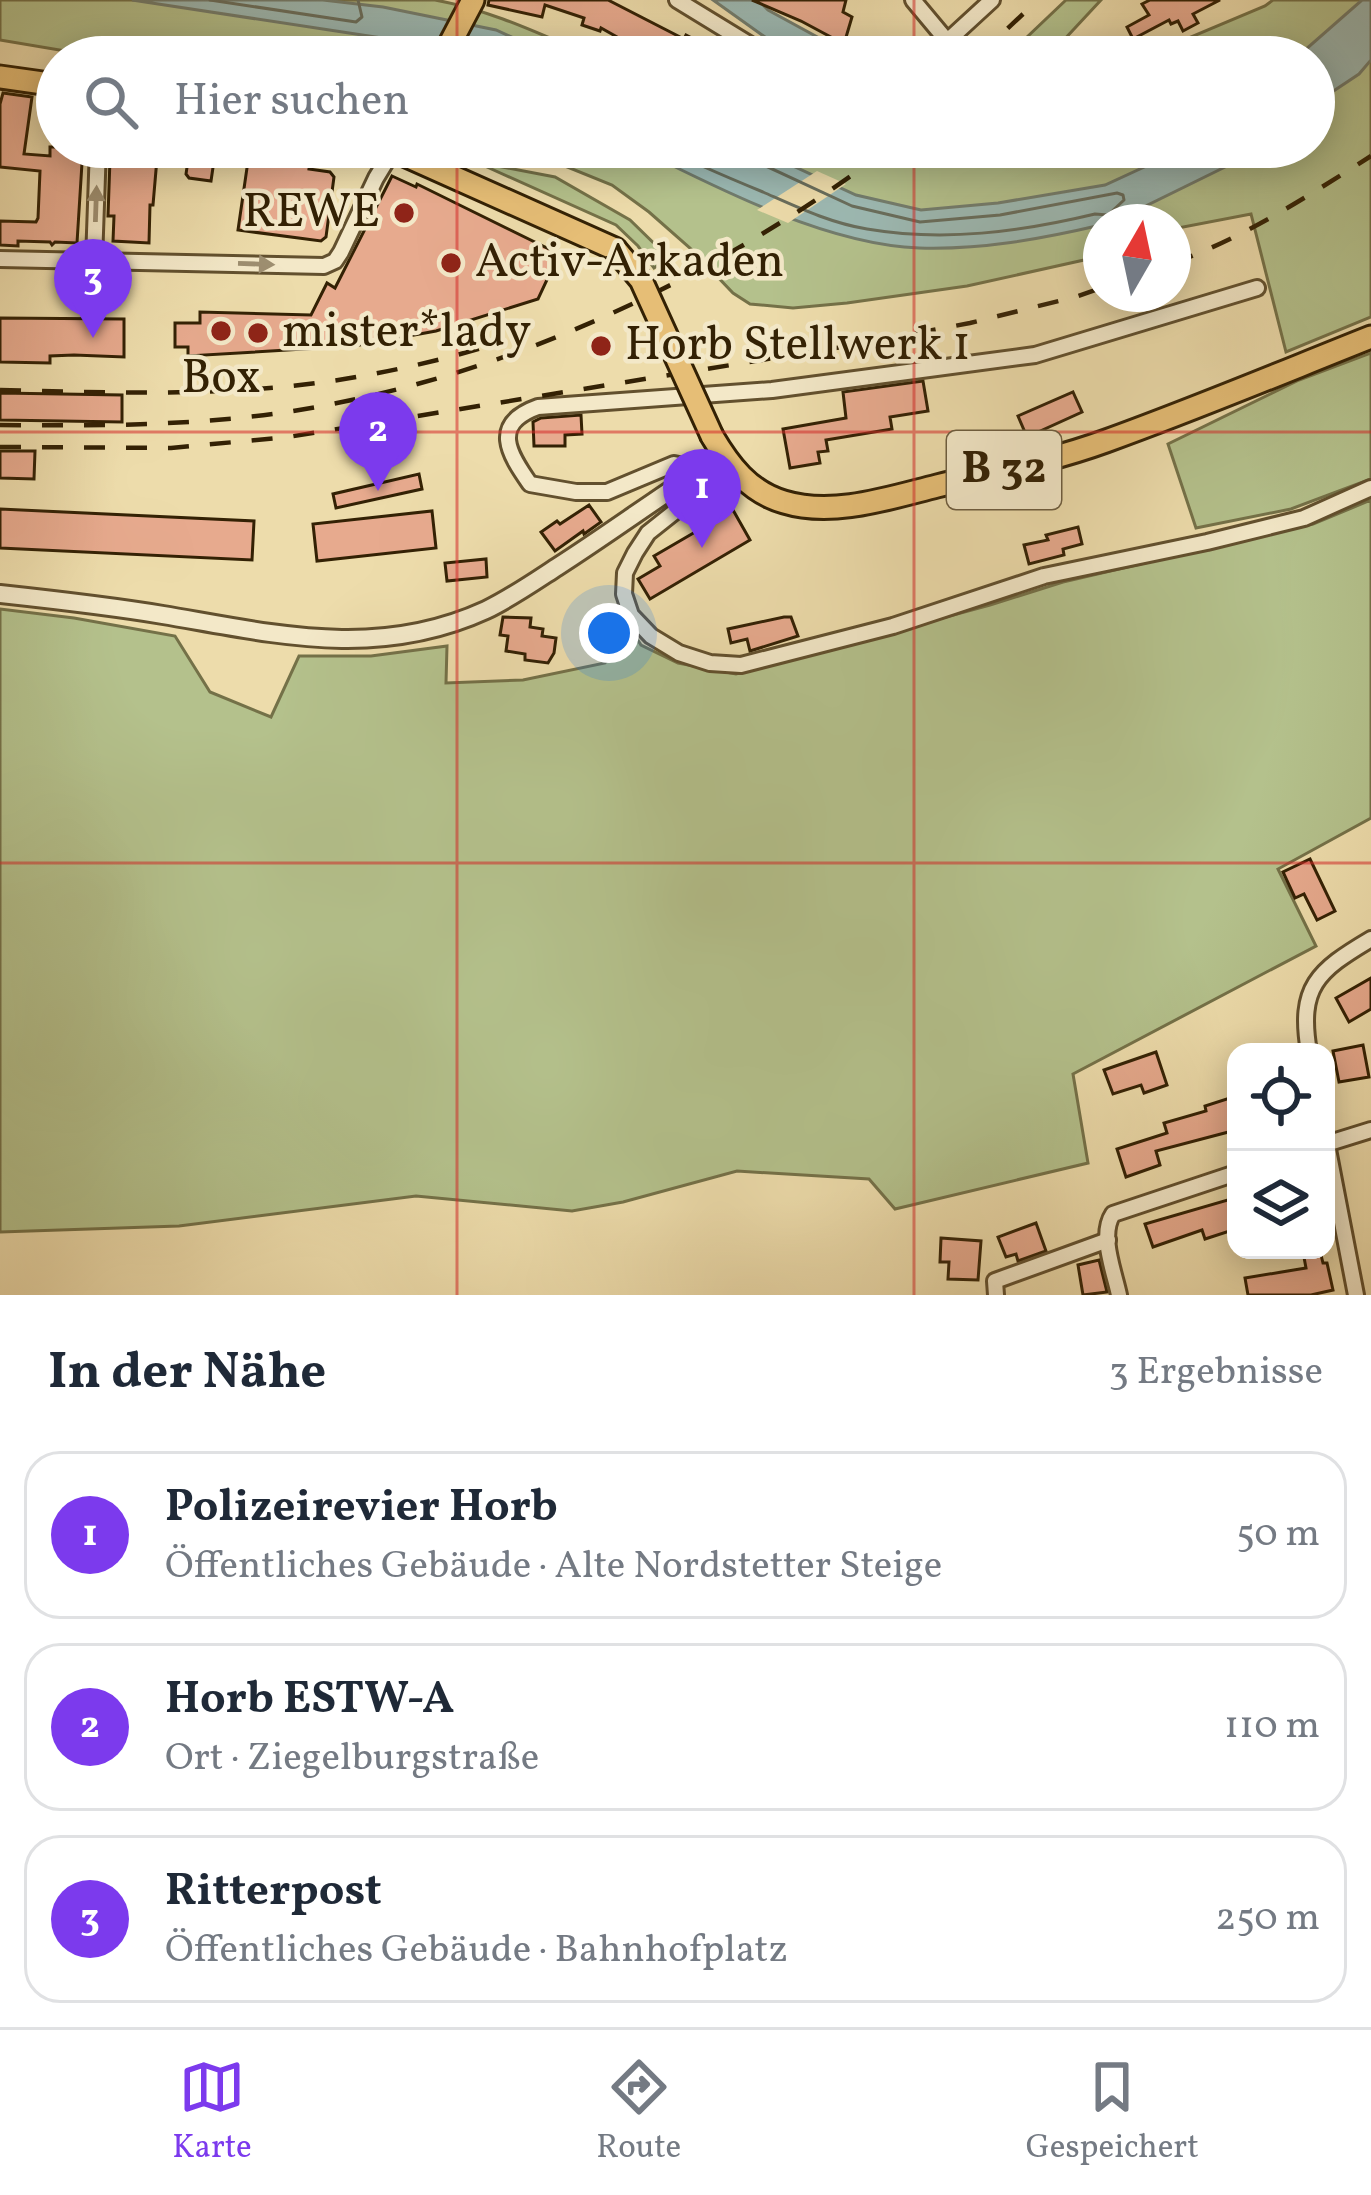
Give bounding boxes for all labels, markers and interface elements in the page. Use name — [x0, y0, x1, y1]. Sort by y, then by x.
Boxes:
search box — [36, 36, 1335, 168]
icon: search — [78, 69, 144, 135]
text: Hier suchen — [174, 71, 409, 134]
place label: REWE — [243, 180, 380, 247]
one-way arrow — [87, 184, 106, 222]
marker: REWE — [391, 200, 417, 226]
north arrow — [1083, 204, 1191, 312]
place label: Activ-Arkaden — [475, 230, 784, 297]
pin: 3 — [54, 239, 132, 338]
marker: Activ-Arkaden — [438, 250, 464, 276]
one-way arrow — [238, 255, 276, 274]
place label: mister*lady — [282, 300, 531, 367]
place label: Horb Stellwerk 1 — [625, 313, 971, 380]
marker: Box — [208, 318, 234, 344]
marker: mister*lady — [245, 320, 271, 346]
marker: Horb Stellwerk 1 — [588, 333, 614, 359]
place label: Box — [181, 346, 261, 413]
pin: 2 — [339, 392, 417, 491]
road number: B 32 — [947, 431, 1061, 509]
pin: 1 — [663, 449, 741, 548]
your location — [579, 603, 639, 663]
map controls — [1227, 1043, 1335, 1259]
button: locate — [1227, 1043, 1335, 1151]
button: layers — [1227, 1151, 1335, 1259]
text: In der Nähe — [48, 1338, 326, 1409]
text: 3 Ergebnisse — [1109, 1346, 1323, 1400]
text: Polizeirevier Horb — [165, 1477, 558, 1540]
text: 1 — [82, 1508, 98, 1562]
text: 50 m — [1236, 1508, 1320, 1562]
text: Öffentliches Gebäude · Alte Nordstetter Steige — [165, 1540, 942, 1594]
text: Horb ESTW-A — [165, 1669, 454, 1732]
text: 2 — [80, 1700, 100, 1754]
text: 110 m — [1224, 1700, 1320, 1754]
text: Ort · Ziegelburgstraße — [165, 1732, 539, 1786]
text: Ritterpost — [165, 1861, 382, 1924]
text: 3 — [80, 1892, 100, 1946]
text: 250 m — [1215, 1892, 1320, 1946]
text: Öffentliches Gebäude · Bahnhofplatz — [165, 1924, 788, 1978]
tab: Karte — [172, 2054, 252, 2172]
tab: Route — [596, 2054, 681, 2172]
tab: Gespeichert — [1026, 2054, 1199, 2172]

